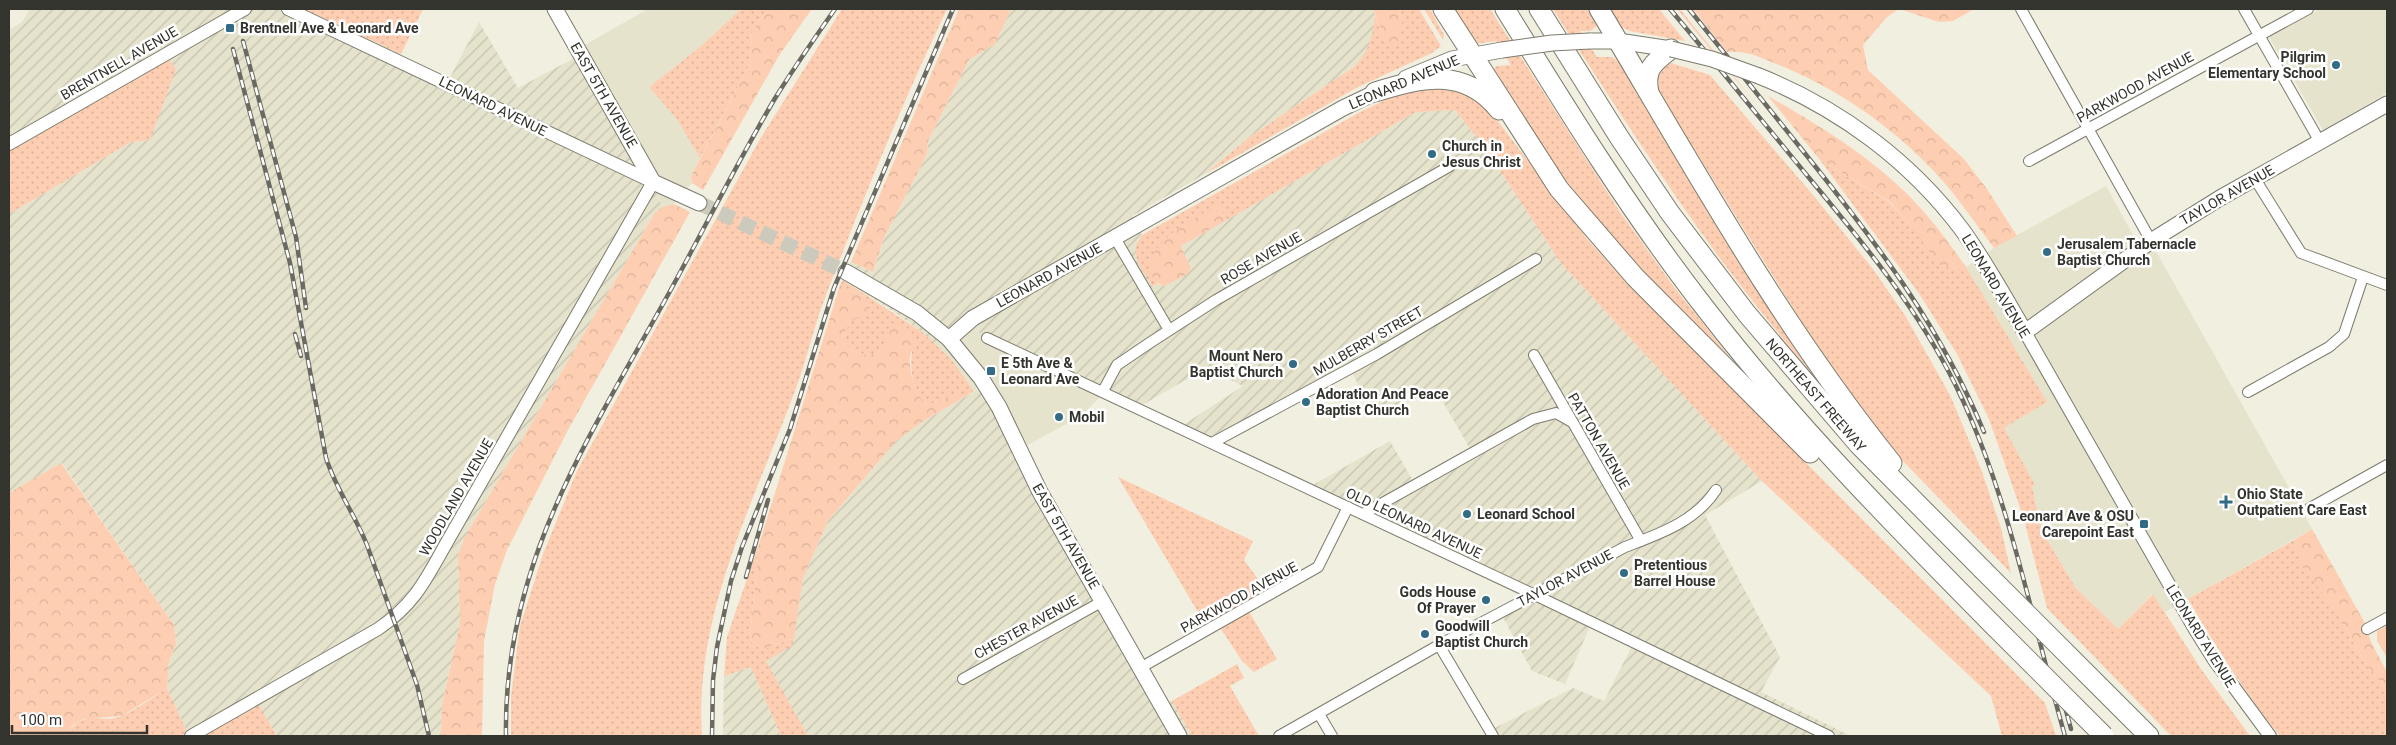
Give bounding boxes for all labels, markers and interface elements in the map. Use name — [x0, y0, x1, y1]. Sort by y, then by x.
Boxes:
place label: Brentnell Ave & Leonard Ave — [240, 20, 419, 36]
marker: Brentnell Ave & Leonard Ave — [224, 22, 236, 34]
street label: BRENTNELL AVENUE — [58, 23, 180, 103]
street label: EAST 5TH AVENUE — [567, 39, 641, 151]
street label: PARKWOOD AVENUE — [2074, 48, 2196, 126]
place label: Pilgrim Elementary School — [2208, 49, 2326, 81]
street label: LEONARD AVENUE — [1347, 52, 1462, 112]
marker: Pilgrim Elementary School — [2330, 59, 2342, 71]
street label: LEONARD AVENUE — [436, 73, 550, 139]
place label: Church in Jesus Christ — [1442, 138, 1521, 170]
marker: Church in Jesus Christ — [1426, 148, 1438, 160]
street label: TAYLOR AVENUE — [2177, 162, 2277, 228]
street label: ROSE AVENUE — [1218, 228, 1304, 288]
street label: LEONARD AVENUE — [1959, 231, 2033, 341]
place label: Jerusalem Tabernacle Baptist Church — [2057, 236, 2197, 268]
street label: LEONARD AVENUE — [993, 239, 1105, 311]
marker: Jerusalem Tabernacle Baptist Church — [2041, 246, 2053, 258]
street label: MULBERRY STREET — [1310, 303, 1426, 379]
street label: NORTHEAST FREEWAY — [1763, 335, 1870, 455]
place label: Mount Nero Baptist Church — [1190, 348, 1283, 380]
place label: E 5th Ave & Leonard Ave — [1001, 355, 1080, 387]
marker: Mount Nero Baptist Church — [1287, 358, 1299, 370]
marker: E 5th Ave & Leonard Ave — [985, 365, 997, 377]
place label: Adoration And Peace Baptist Church — [1316, 386, 1449, 418]
street label: PATTON AVENUE — [1565, 390, 1633, 492]
marker: Adoration And Peace Baptist Church — [1300, 396, 1312, 408]
place label: Mobil — [1069, 409, 1104, 425]
marker: Mobil — [1053, 411, 1065, 423]
street label: WOODLAND AVENUE — [416, 435, 496, 558]
street label: EAST 5TH AVENUE — [1029, 480, 1103, 592]
street label: OLD LEONARD AVENUE — [1344, 484, 1484, 562]
place label: Ohio State Outpatient Care East — [2237, 486, 2367, 518]
marker: Ohio State Outpatient Care East — [2219, 495, 2233, 509]
place label: Leonard School — [1477, 506, 1575, 522]
marker: Leonard School — [1461, 508, 1473, 520]
place label: Leonard Ave & OSU Carepoint East — [2012, 508, 2134, 540]
marker: Leonard Ave & OSU Carepoint East — [2138, 518, 2150, 530]
street label: TAYLOR AVENUE — [1514, 546, 1616, 610]
place label: Pretentious Barrel House — [1634, 557, 1716, 589]
street label: PARKWOOD AVENUE — [1178, 558, 1300, 636]
marker: Pretentious Barrel House — [1618, 567, 1630, 579]
street label: LEONARD AVENUE — [2163, 582, 2239, 690]
place label: Gods House Of Prayer — [1400, 584, 1476, 616]
street label: CHESTER AVENUE — [971, 592, 1081, 662]
marker: Gods House Of Prayer — [1480, 594, 1492, 606]
place label: Goodwill Baptist Church — [1435, 618, 1528, 650]
marker: Goodwill Baptist Church — [1419, 628, 1431, 640]
scale bar — [12, 702, 148, 734]
text: 100 m — [20, 711, 62, 729]

